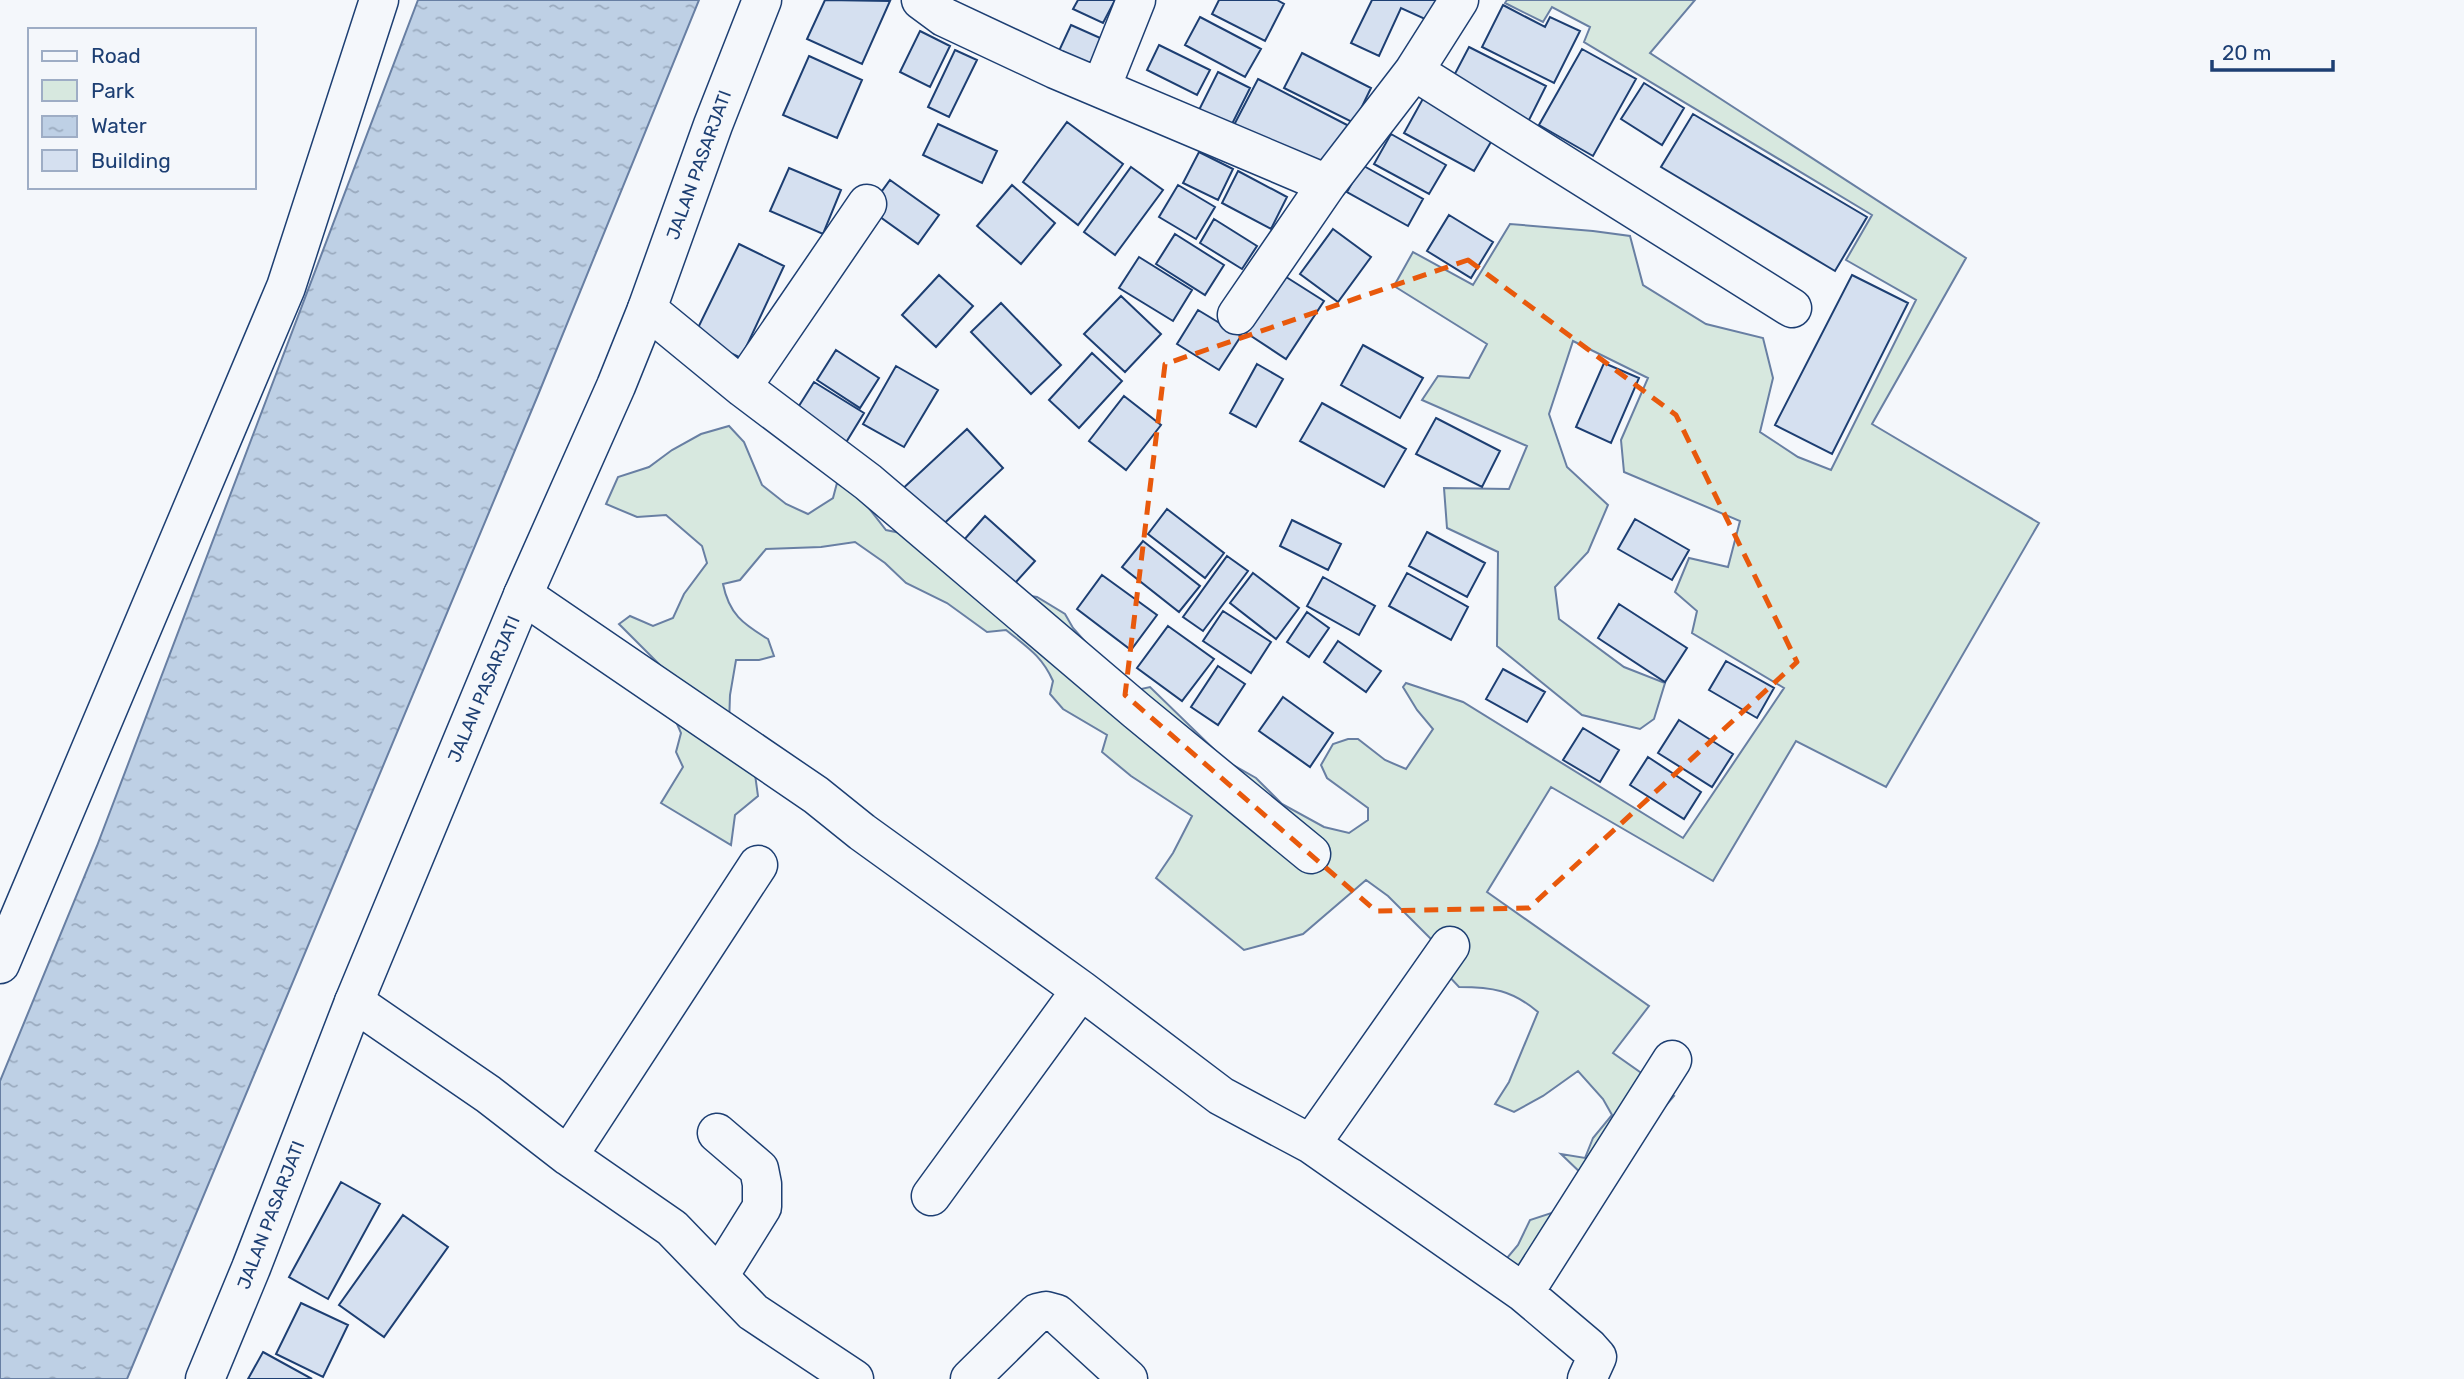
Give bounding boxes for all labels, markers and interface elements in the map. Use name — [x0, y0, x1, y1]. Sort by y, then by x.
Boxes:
legend — [28, 28, 256, 189]
scale bar — [2212, 28, 2333, 72]
text: 20 m — [2222, 40, 2271, 65]
text: Road — [91, 43, 141, 68]
text: Park — [91, 78, 135, 103]
street label: JALAN PASARJATI — [662, 87, 736, 243]
text: Water — [91, 113, 147, 138]
text: Building — [91, 148, 171, 173]
street label: JALAN PASARJATI — [443, 612, 525, 766]
street label: JALAN PASARJATI — [233, 1138, 309, 1292]

